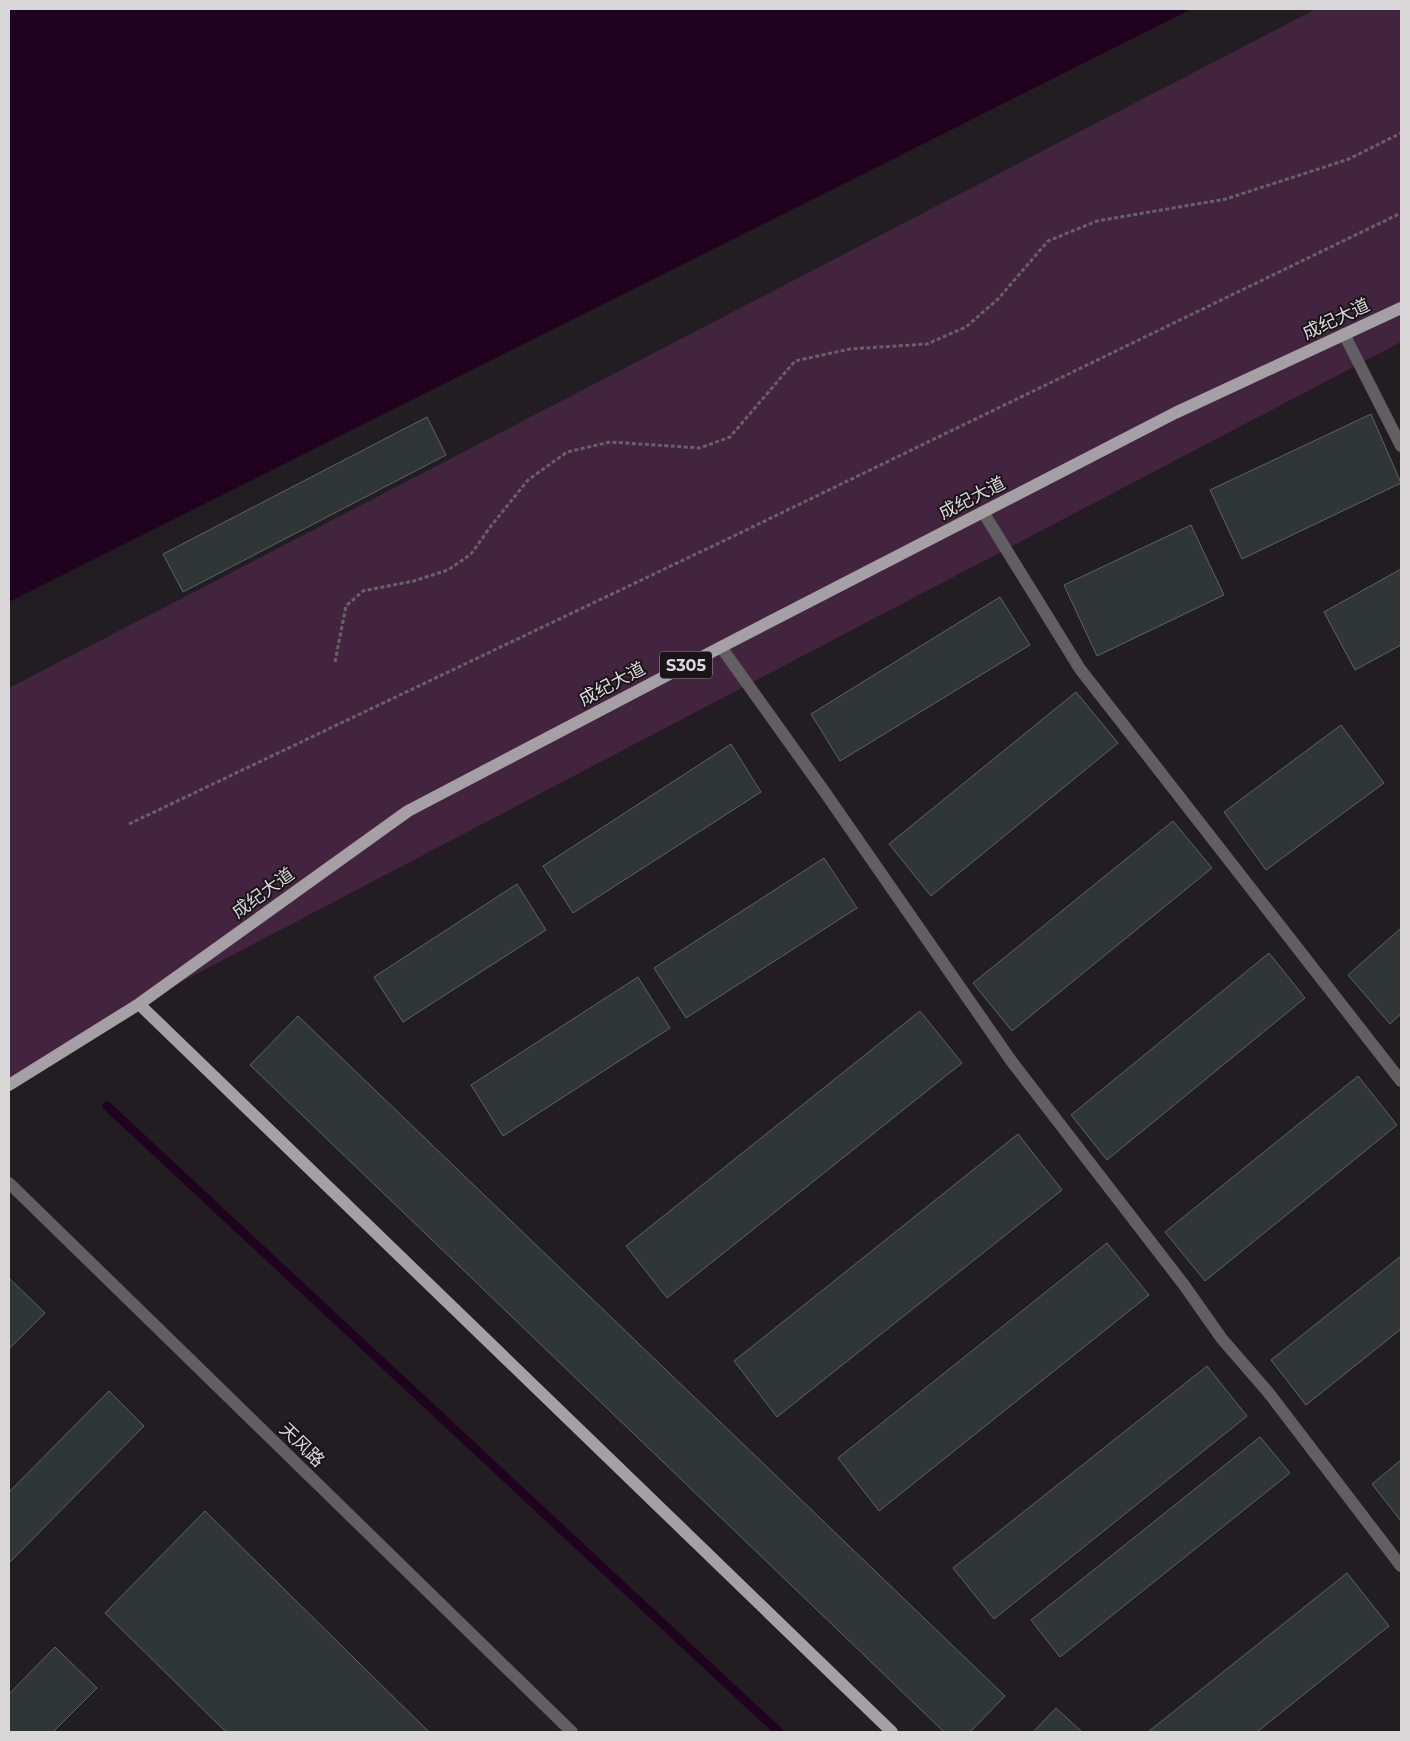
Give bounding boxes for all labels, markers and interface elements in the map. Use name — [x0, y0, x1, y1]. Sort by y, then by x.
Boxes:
street label: 成纪大道 — [1299, 294, 1373, 344]
street label: 成纪大道 — [935, 472, 1009, 524]
road number: S305 — [660, 652, 712, 678]
street label: 成纪大道 — [575, 657, 649, 711]
street label: 成纪大道 — [227, 863, 299, 923]
street label: 天风路 — [275, 1418, 329, 1472]

